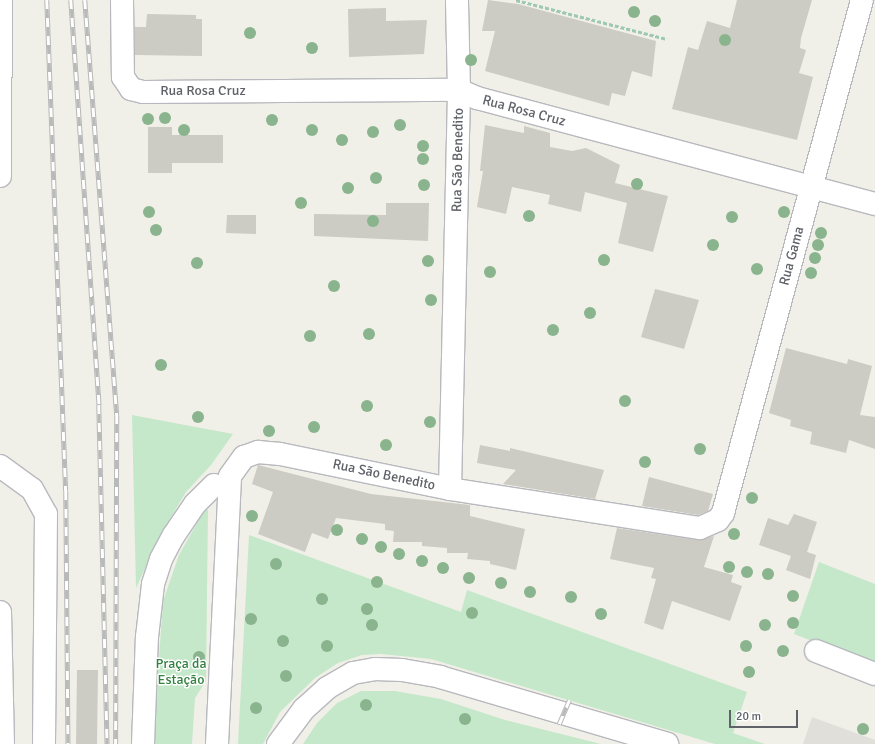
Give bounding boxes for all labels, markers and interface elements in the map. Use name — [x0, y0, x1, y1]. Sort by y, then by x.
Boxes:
street label: Rua Rosa Cruz — [160, 83, 246, 99]
street label: Rua Rosa Cruz — [481, 92, 567, 130]
street label: Rua São Benedito — [449, 108, 467, 212]
street label: Rua Gama — [776, 225, 808, 287]
street label: Rua São Benedito — [331, 456, 437, 494]
park label: Praça da Estação — [155, 656, 207, 688]
scale bar — [731, 702, 800, 728]
text: 20 m — [736, 709, 761, 724]

